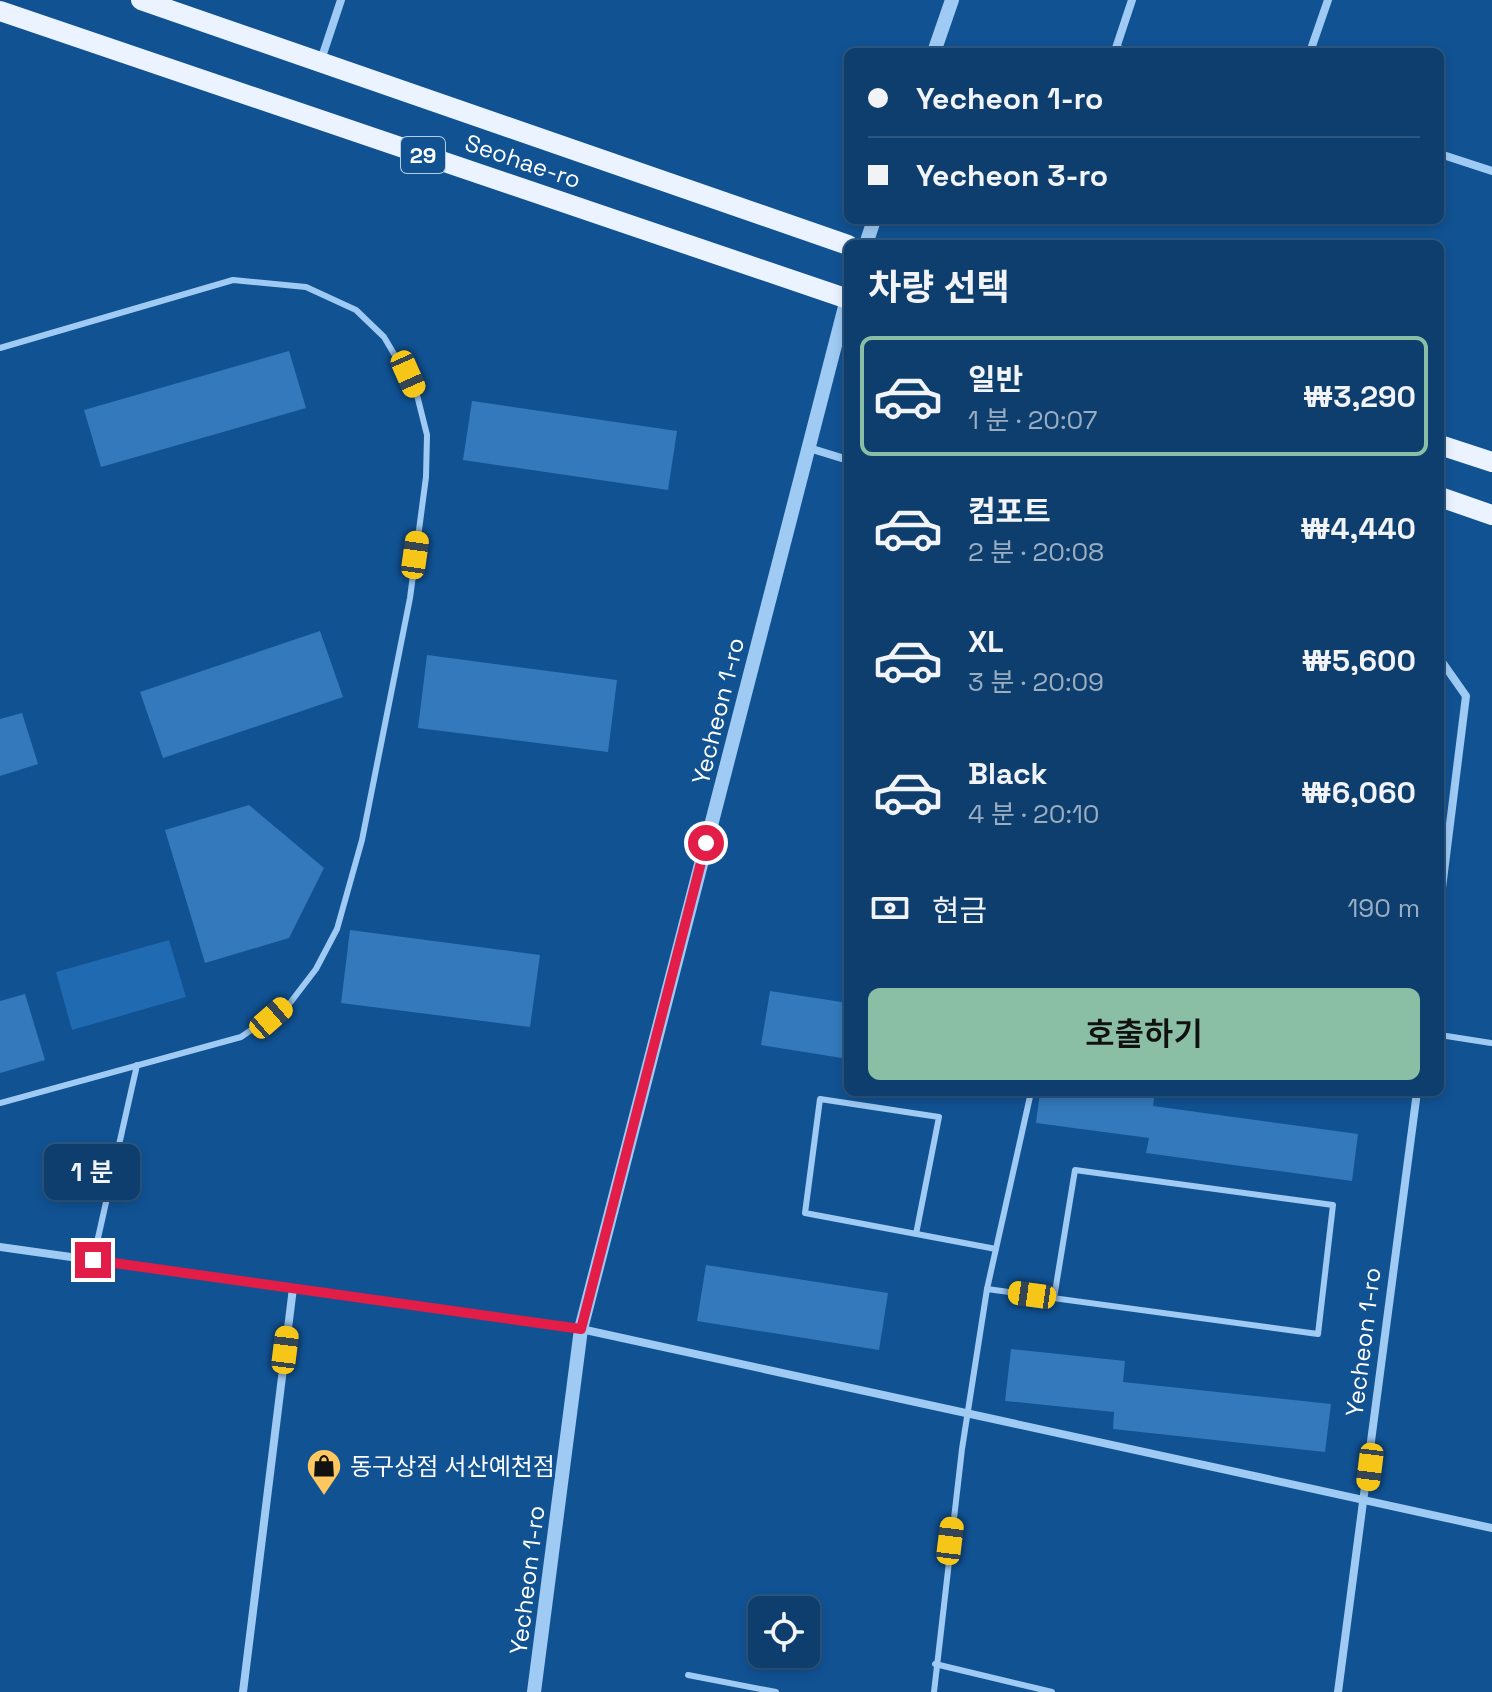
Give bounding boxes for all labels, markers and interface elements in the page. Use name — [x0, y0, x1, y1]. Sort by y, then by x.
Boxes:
text: Yecheon 1-ro — [916, 79, 1103, 118]
street label: Seohae-ro — [461, 127, 585, 195]
road number: 29 — [401, 137, 445, 173]
text: Yecheon 3-ro — [916, 156, 1108, 195]
text: 차량 선택 — [868, 265, 1010, 311]
car — [387, 347, 429, 401]
icon: car — [872, 360, 944, 432]
text: 일반 — [968, 360, 1023, 399]
text: ₩3,290 — [1303, 377, 1416, 416]
text: 1 분 · 20:07 — [968, 403, 1097, 437]
icon: car — [872, 492, 944, 564]
text: 컴포트 — [968, 492, 1051, 531]
text: ₩4,440 — [1300, 509, 1416, 548]
car — [400, 530, 430, 580]
text: 2 분 · 20:08 — [968, 535, 1104, 569]
text: XL — [968, 622, 1004, 661]
icon: car — [872, 624, 944, 696]
street label: Yecheon 1-ro — [685, 634, 751, 788]
text: ₩5,600 — [1301, 641, 1416, 680]
text: 3 분 · 20:09 — [968, 665, 1104, 699]
text: Black — [968, 754, 1047, 793]
icon: car — [872, 756, 944, 828]
text: ₩6,060 — [1301, 773, 1416, 812]
text: 4 분 · 20:10 — [968, 797, 1100, 831]
route start — [688, 825, 724, 861]
icon: cash — [868, 886, 912, 930]
text: 현금 — [932, 891, 987, 930]
text: 190 m — [1348, 891, 1420, 925]
button: 호출하기 — [868, 988, 1420, 1080]
car — [245, 993, 297, 1043]
callout: 1 분 — [45, 1144, 141, 1200]
text: 1 분 — [71, 1155, 113, 1189]
route end — [75, 1242, 111, 1278]
street label: Yecheon 1-ro — [1338, 1266, 1388, 1418]
car — [1007, 1280, 1057, 1310]
car — [270, 1325, 300, 1375]
car — [1355, 1442, 1385, 1492]
shop icon: 동구상점 서산예천점 — [305, 1447, 343, 1497]
place label: 동구상점 서산예천점 — [350, 1451, 555, 1482]
street label: Yecheon 1-ro — [502, 1504, 552, 1656]
car — [935, 1516, 965, 1566]
map controls — [748, 1596, 820, 1668]
button: locate — [748, 1596, 820, 1668]

